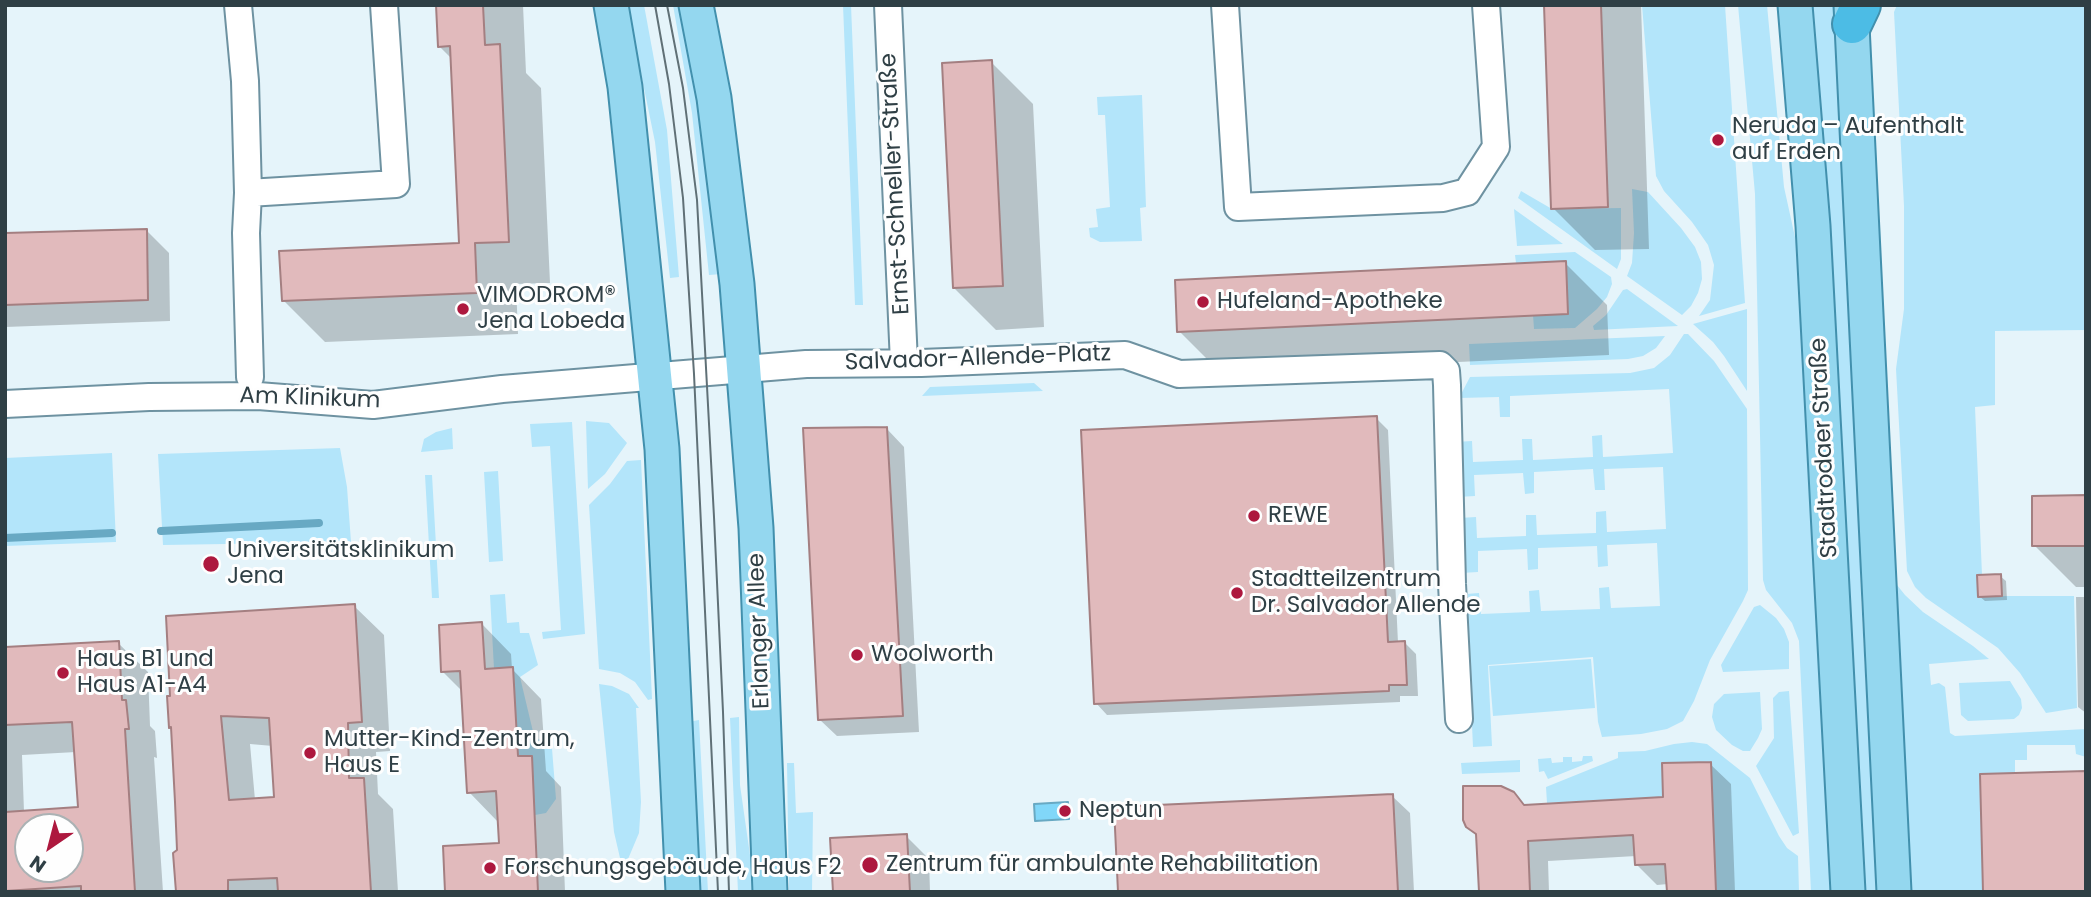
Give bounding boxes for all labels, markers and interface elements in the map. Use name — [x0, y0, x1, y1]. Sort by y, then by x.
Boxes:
street label: Ernst-Schneller-Straße — [875, 52, 917, 316]
place label: Neruda – Aufenthalt auf Erden — [1732, 113, 1964, 167]
marker: Neruda – Aufenthalt auf Erden — [1710, 132, 1726, 148]
place label: VIMODROM® Jena Lobeda — [477, 282, 625, 336]
place label: Hufeland-Apotheke — [1217, 288, 1443, 316]
marker: Hufeland-Apotheke — [1195, 294, 1211, 310]
marker: VIMODROM® Jena Lobeda — [455, 301, 471, 317]
street label: Stadtrodaer Straße — [1805, 337, 1845, 559]
street label: Salvador-Allende-Platz — [844, 341, 1112, 377]
street label: Am Klinikum — [239, 383, 381, 415]
place label: REWE — [1268, 502, 1328, 530]
marker: REWE — [1246, 508, 1262, 524]
place label: Universitätsklinikum Jena — [227, 537, 454, 591]
street label: Erlanger Allee — [743, 552, 777, 710]
marker: Universitätsklinikum Jena — [201, 554, 221, 574]
place label: Stadtteilzentrum Dr. Salvador Allende — [1251, 566, 1481, 620]
marker: Stadtteilzentrum Dr. Salvador Allende — [1229, 585, 1245, 601]
place label: Woolworth — [871, 641, 994, 669]
place label: Haus B1 und Haus A1-A4 — [77, 646, 214, 700]
marker: Woolworth — [849, 647, 865, 663]
marker: Haus B1 und Haus A1-A4 — [55, 665, 71, 681]
place label: Mutter-Kind-Zentrum, Haus E — [324, 726, 574, 780]
marker: Mutter-Kind-Zentrum, Haus E — [302, 745, 318, 761]
place label: Neptun — [1079, 797, 1163, 825]
marker: Neptun — [1057, 803, 1073, 819]
north arrow — [14, 813, 84, 883]
text: N — [24, 849, 51, 879]
place label: Zentrum für ambulante Rehabilitation — [886, 851, 1319, 879]
place label: Forschungsgebäude, Haus F2 — [504, 854, 842, 882]
marker: Zentrum für ambulante Rehabilitation — [860, 855, 880, 875]
marker: Forschungsgebäude, Haus F2 — [482, 860, 498, 876]

